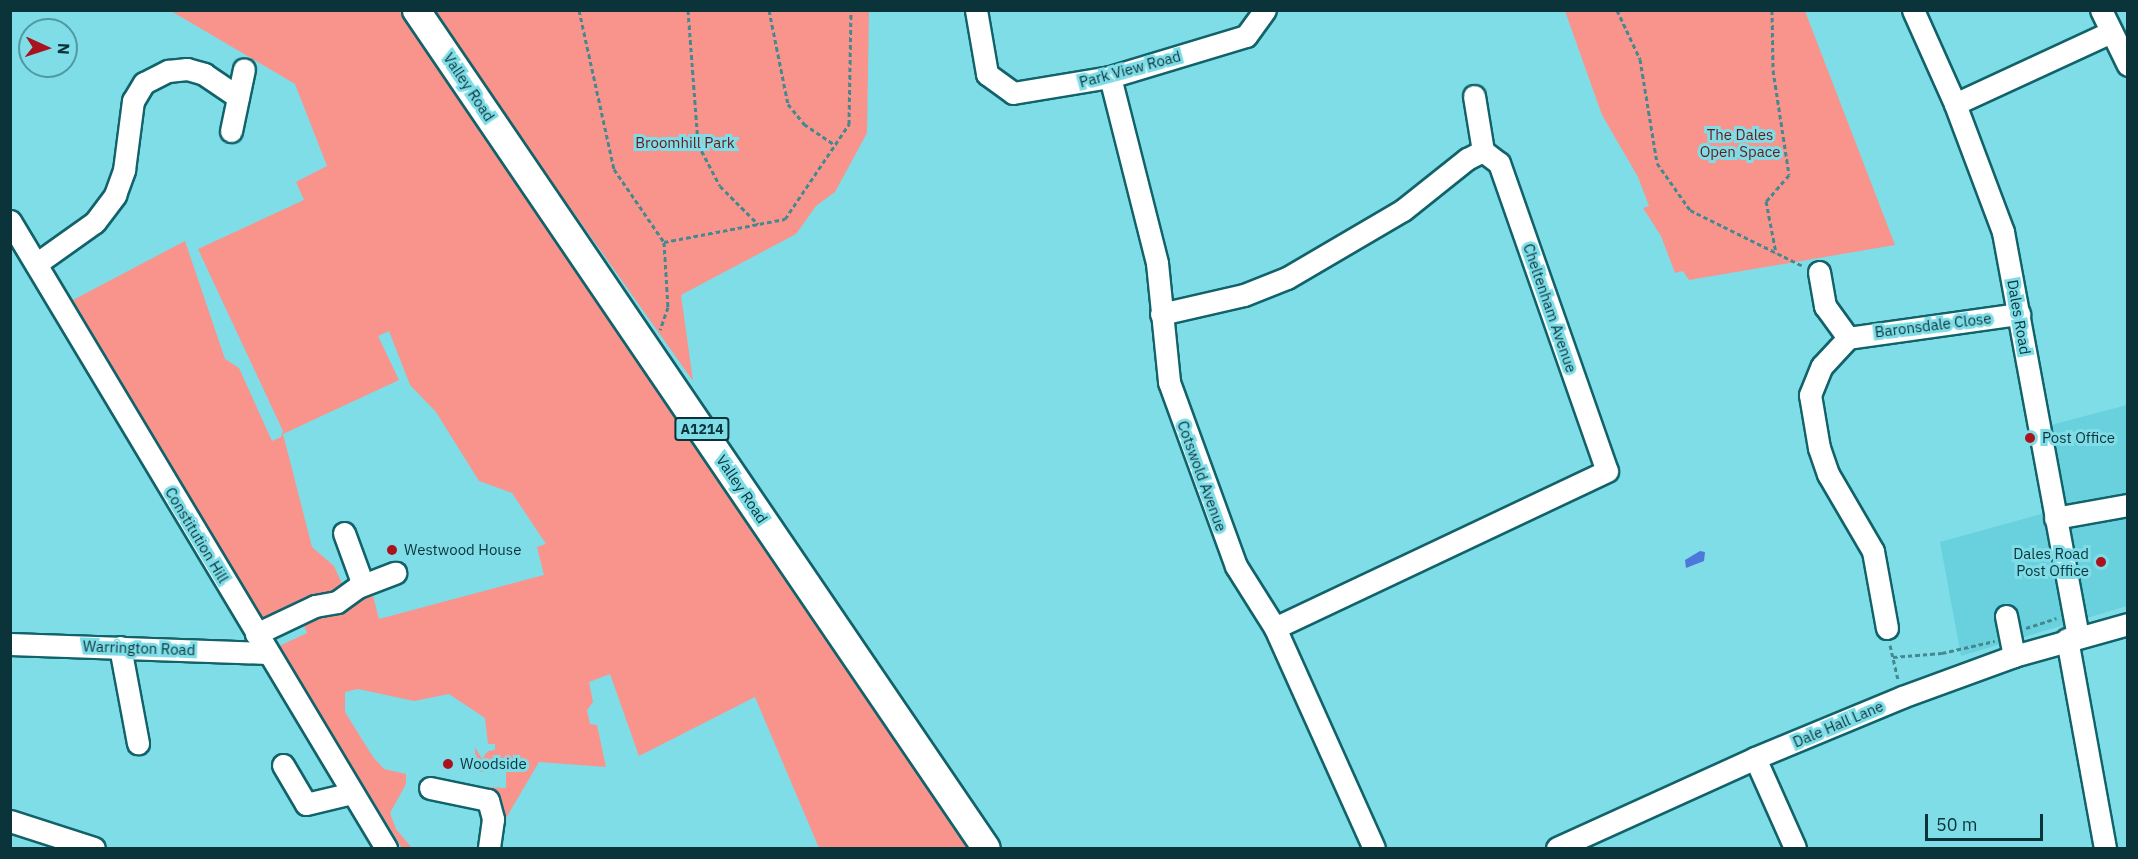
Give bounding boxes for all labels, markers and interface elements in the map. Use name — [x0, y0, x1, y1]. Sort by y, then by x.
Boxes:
north arrow — [18, 18, 78, 78]
text: N — [54, 43, 74, 55]
street label: Park View Road — [1077, 47, 1183, 91]
street label: Valley Road — [440, 49, 498, 125]
park label: The Dales Open Space — [1700, 125, 1780, 160]
park label: Broomhill Park — [635, 134, 735, 152]
street label: Cheltenham Avenue — [1519, 241, 1581, 375]
street label: Dales Road — [2004, 278, 2034, 356]
street label: Baronsdale Close — [1874, 309, 1992, 341]
road number: A1214 — [674, 418, 730, 440]
street label: Cotswold Avenue — [1174, 418, 1230, 534]
place label: Post Office — [2042, 429, 2115, 447]
marker: Post Office — [2023, 431, 2037, 445]
street label: Valley Road — [713, 451, 771, 527]
street label: Constitution Hill — [161, 484, 233, 586]
place label: Westwood House — [404, 541, 521, 559]
marker: Westwood House — [385, 543, 399, 557]
place label: Dales Road Post Office — [2013, 544, 2089, 579]
marker: Dales Road Post Office — [2094, 555, 2108, 569]
street label: Warrington Road — [82, 637, 196, 659]
street label: Dale Hall Lane — [1790, 697, 1886, 751]
place label: Woodside — [460, 755, 527, 773]
marker: Woodside — [441, 757, 455, 771]
scale bar — [1928, 802, 2046, 840]
text: 50 m — [1936, 813, 1978, 836]

